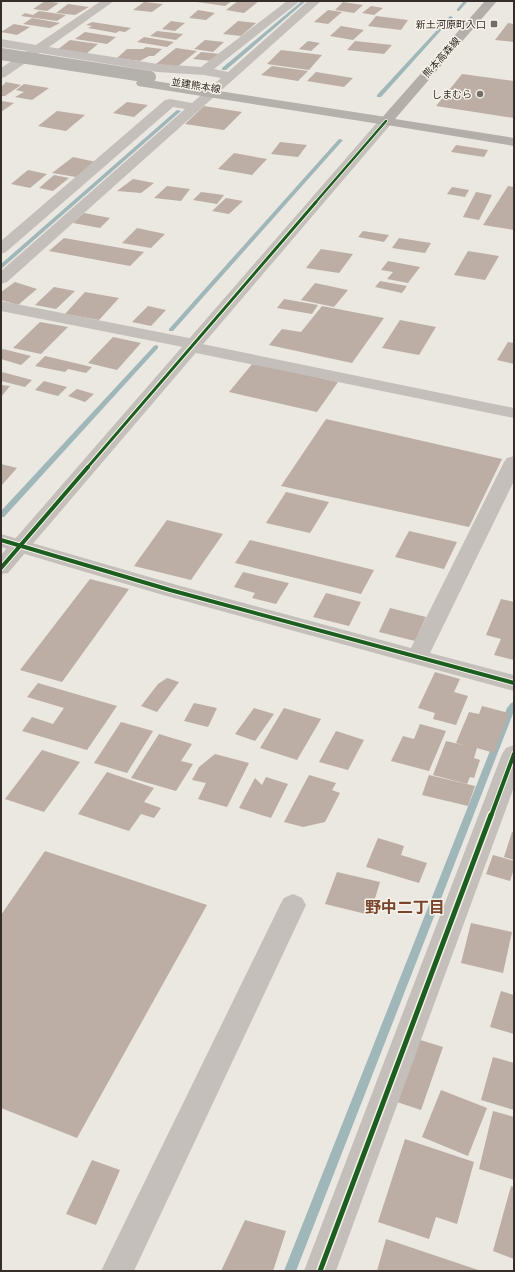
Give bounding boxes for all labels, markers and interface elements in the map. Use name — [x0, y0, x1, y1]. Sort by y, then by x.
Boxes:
place label: 新土河原町入口 — [416, 18, 486, 30]
marker: 新土河原町入口 — [489, 19, 499, 29]
street label: 熊本高森線 — [420, 34, 462, 80]
street label: 並建熊本線 — [170, 75, 222, 95]
place label: しまむら — [432, 88, 472, 100]
marker: しまむら — [475, 89, 485, 99]
district label: 野中二丁目 — [365, 897, 445, 916]

